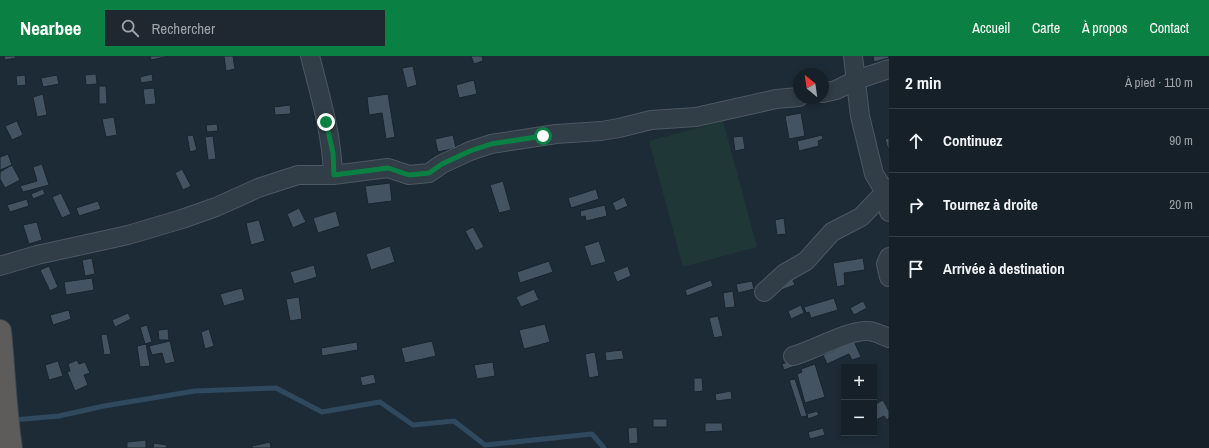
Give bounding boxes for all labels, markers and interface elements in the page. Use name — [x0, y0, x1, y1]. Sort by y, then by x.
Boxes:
search box — [105, 10, 385, 46]
text: Nearbee — [20, 15, 81, 41]
icon: search — [119, 17, 141, 39]
text: Rechercher — [151, 18, 215, 39]
text: Accueil — [972, 19, 1010, 37]
text: Carte — [1032, 19, 1060, 37]
text: À propos — [1082, 19, 1127, 37]
text: Contact — [1149, 19, 1189, 37]
north arrow — [793, 68, 829, 104]
text: 2 min — [905, 71, 941, 94]
text: À pied · 110 m — [1125, 74, 1193, 91]
route end — [317, 113, 335, 131]
route start — [534, 127, 552, 145]
icon: ahead — [905, 130, 927, 152]
text: Continuez — [943, 130, 1002, 151]
text: 90 m — [1169, 132, 1193, 149]
icon: right — [905, 194, 927, 216]
text: Tournez à droite — [943, 194, 1038, 215]
text: 20 m — [1169, 196, 1193, 213]
icon: arrive — [905, 258, 927, 280]
text: Arrivée à destination — [943, 258, 1065, 279]
map controls — [841, 364, 877, 436]
button: + — [841, 364, 877, 400]
button: − — [841, 400, 877, 436]

